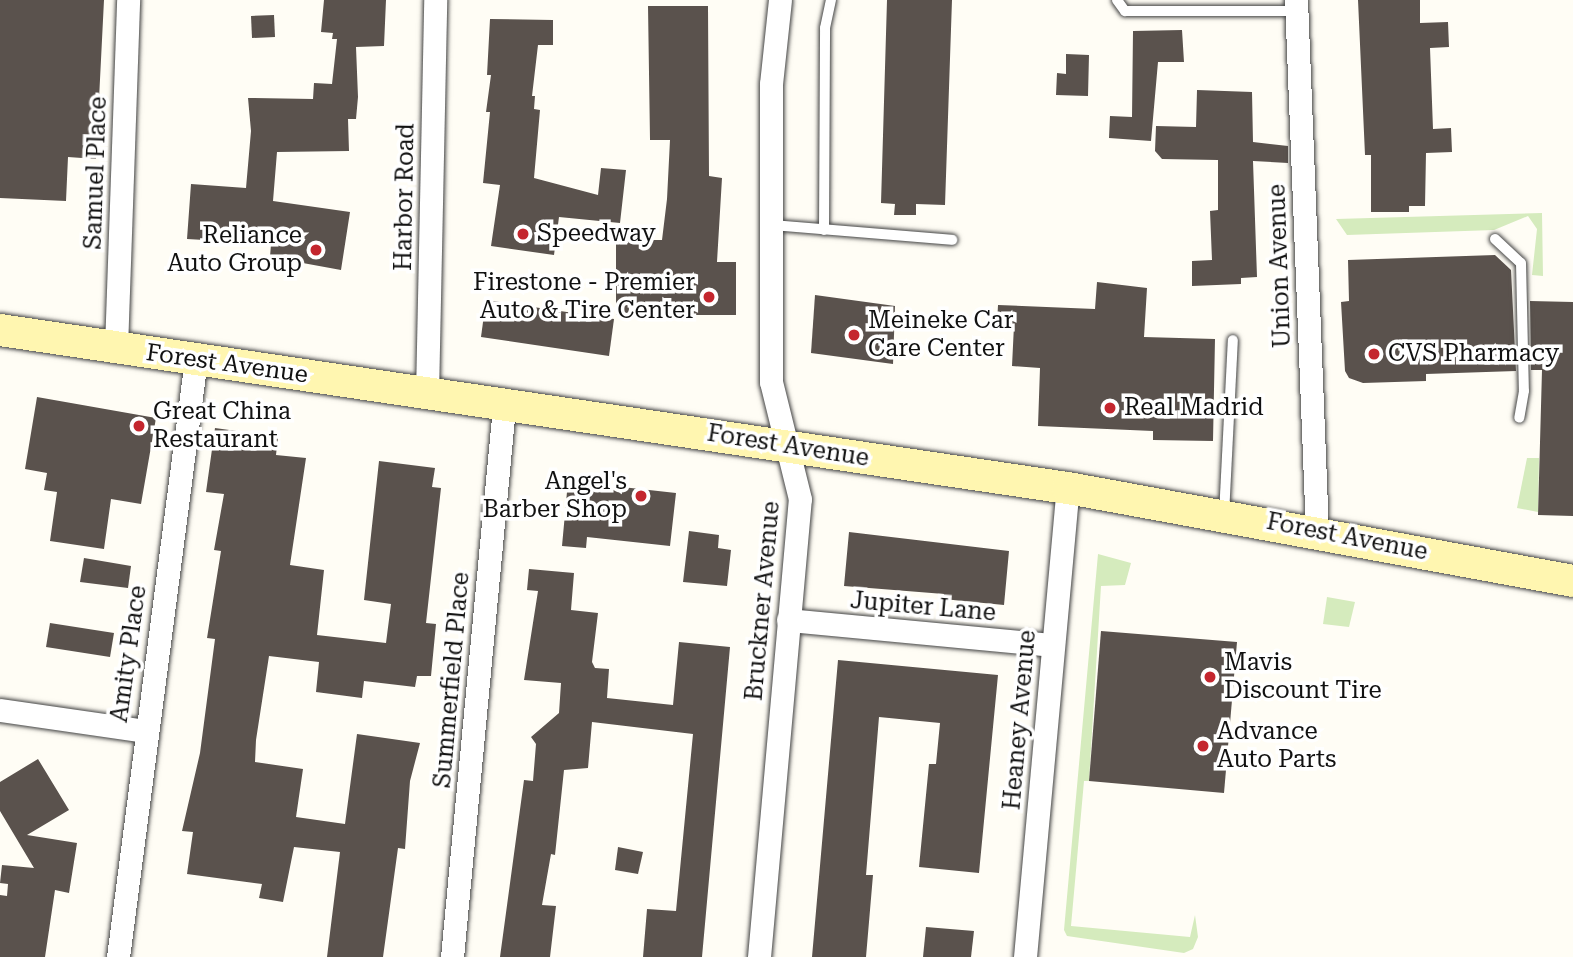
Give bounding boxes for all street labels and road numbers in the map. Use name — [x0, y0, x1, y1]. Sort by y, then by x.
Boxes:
street label: Samuel Place — [79, 96, 113, 250]
street label: Harbor Road — [389, 123, 421, 271]
street label: Union Avenue — [1263, 183, 1297, 349]
street label: Forest Avenue — [144, 338, 310, 390]
street label: Forest Avenue — [705, 419, 871, 473]
street label: Bruckner Avenue — [740, 500, 786, 702]
street label: Forest Avenue — [1264, 507, 1430, 567]
street label: Summerfield Place — [428, 571, 476, 789]
street label: Amity Place — [105, 584, 153, 724]
street label: Jupiter Lane — [849, 586, 997, 628]
street label: Heaney Avenue — [998, 629, 1042, 811]

